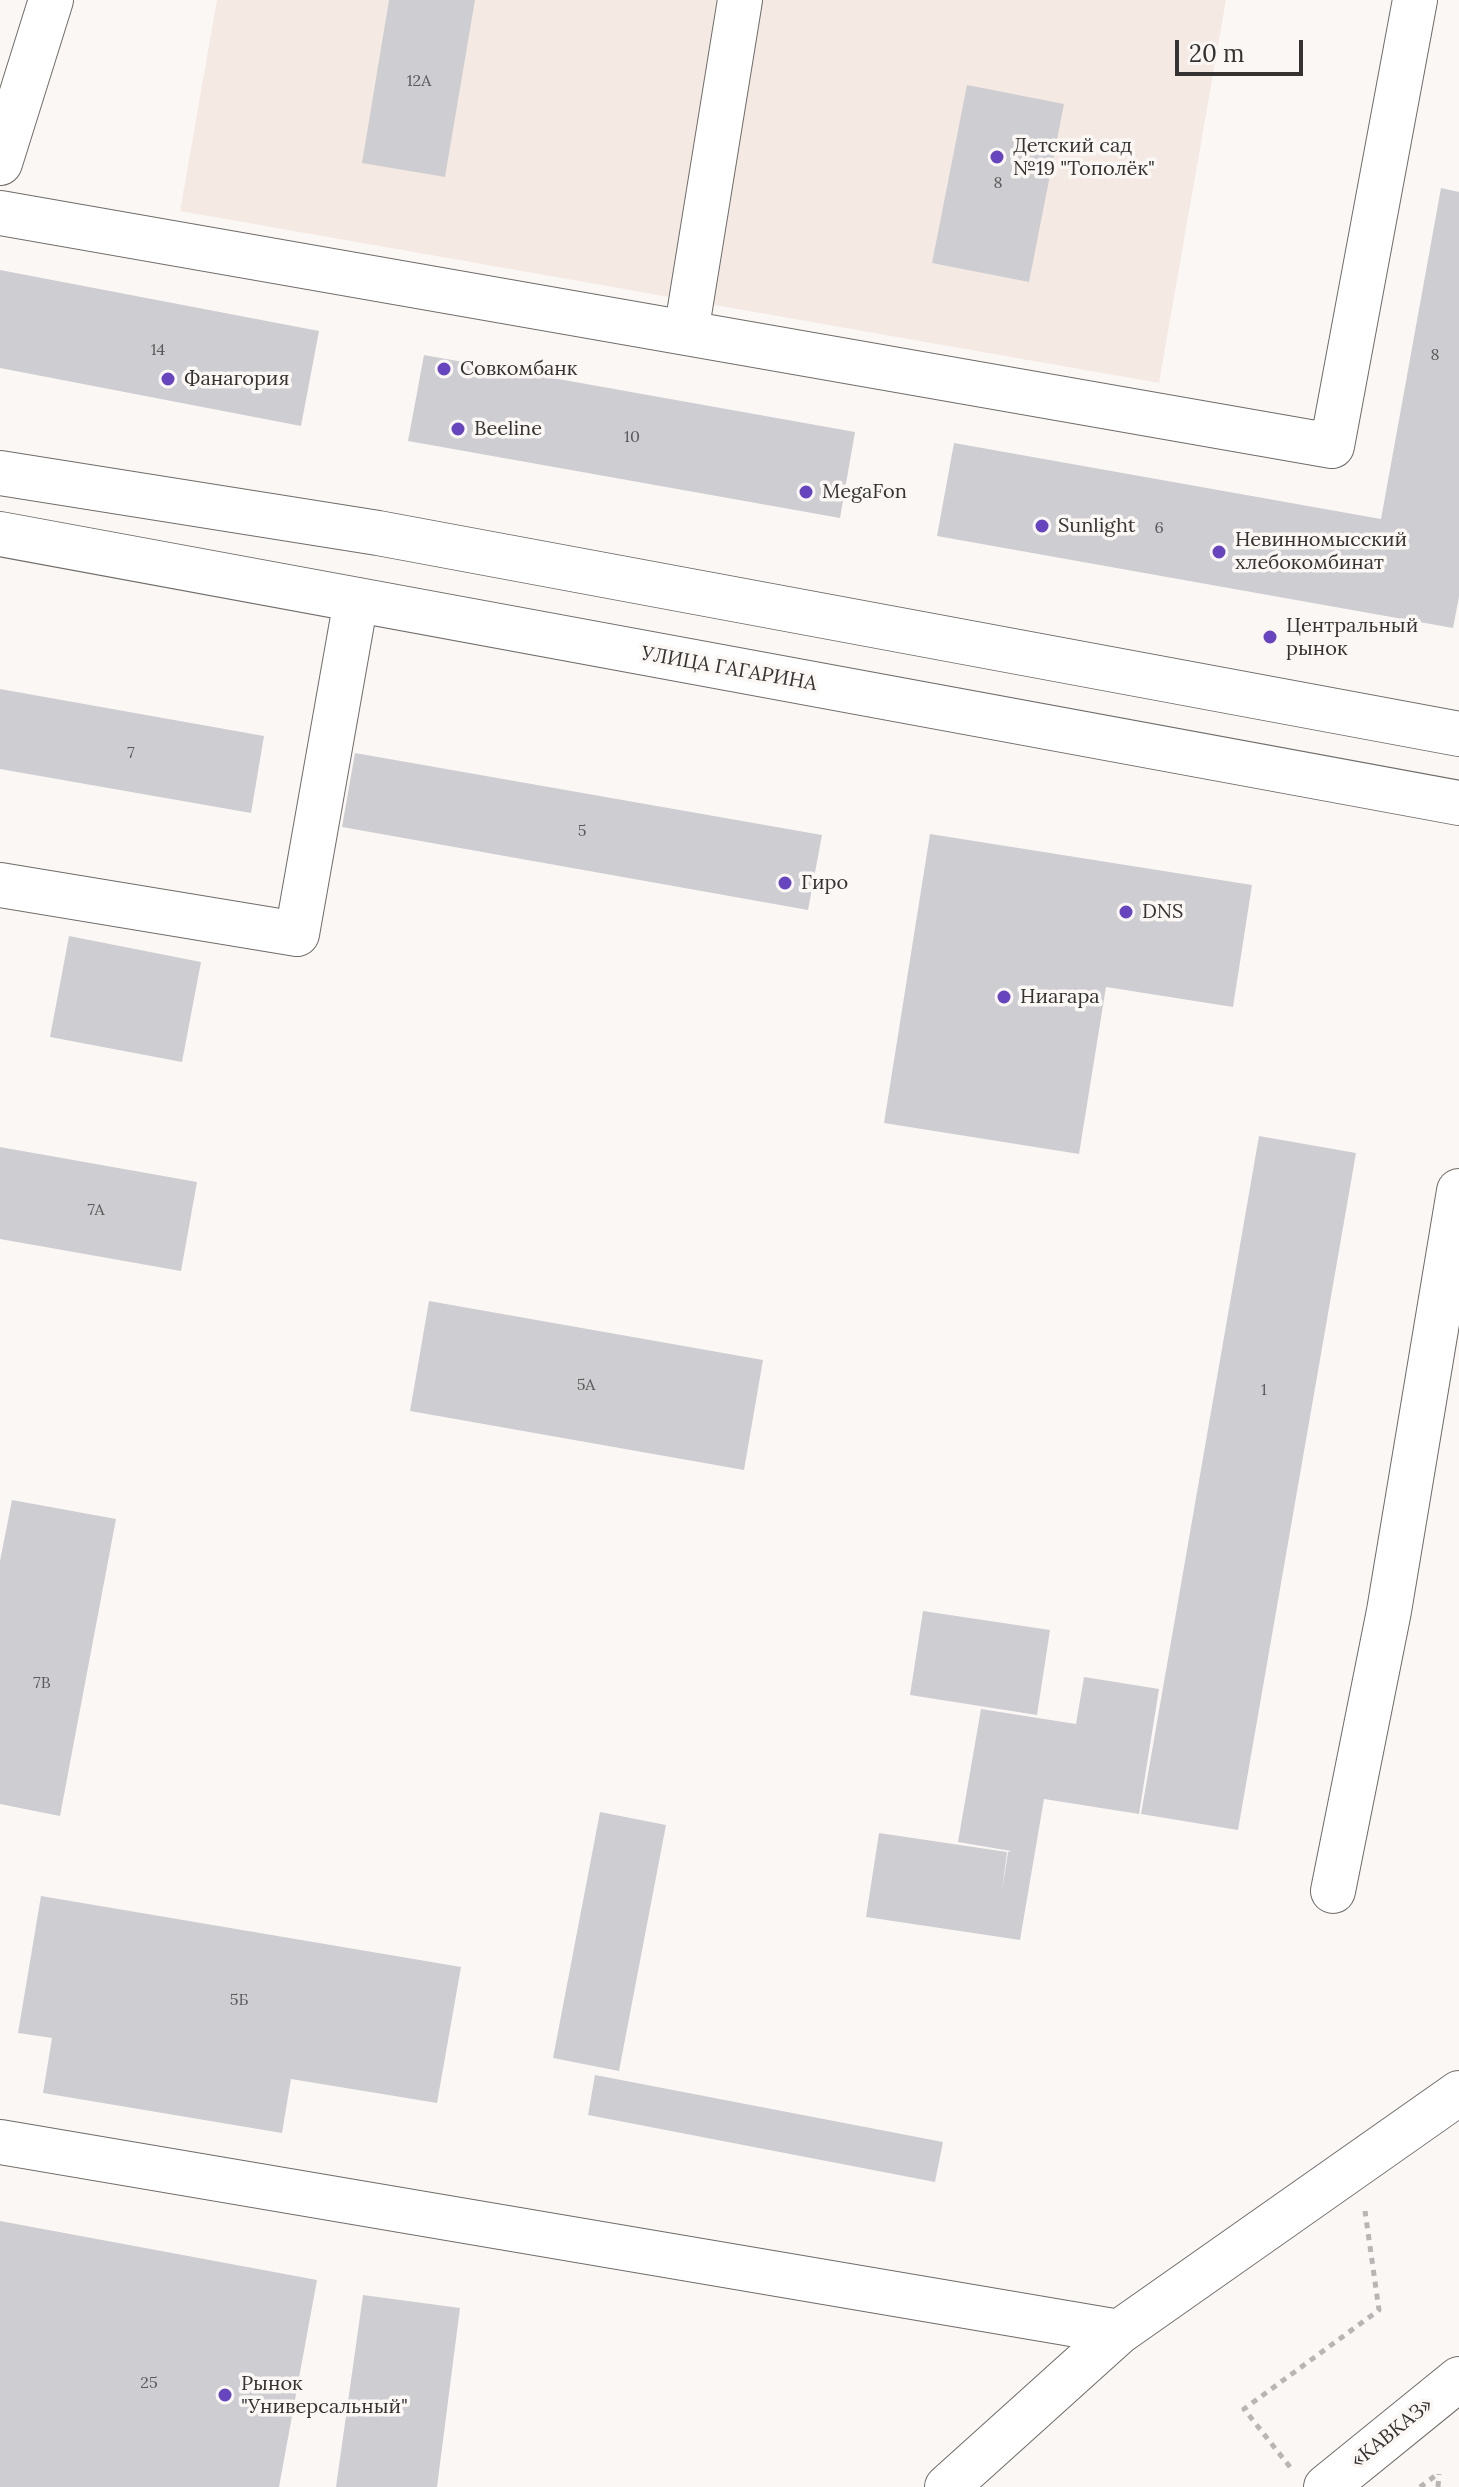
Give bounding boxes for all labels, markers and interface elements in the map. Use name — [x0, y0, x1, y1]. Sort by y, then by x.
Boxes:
scale bar — [1179, 24, 1307, 74]
text: 20 m — [1189, 38, 1245, 69]
house number: 12А — [407, 71, 431, 91]
place label: Детский сад №19 "Тополёк" — [1013, 134, 1155, 181]
marker: Детский сад №19 "Тополёк" — [988, 148, 1006, 166]
house number: 8 — [994, 173, 1002, 193]
house number: 14 — [151, 340, 165, 360]
house number: 8 — [1431, 345, 1439, 365]
place label: Совкомбанк — [460, 357, 578, 381]
marker: Совкомбанк — [435, 360, 453, 378]
place label: Фанагория — [184, 367, 289, 391]
marker: Фанагория — [159, 370, 177, 388]
place label: Beeline — [474, 417, 542, 441]
marker: Beeline — [449, 420, 467, 438]
house number: 10 — [624, 427, 640, 447]
place label: MegaFon — [822, 480, 907, 504]
marker: MegaFon — [797, 483, 815, 501]
place label: Sunlight — [1058, 514, 1135, 538]
marker: Sunlight — [1033, 517, 1051, 535]
house number: 6 — [1154, 518, 1164, 538]
place label: Невинномысский хлебокомбинат — [1235, 528, 1407, 575]
marker: Невинномысский хлебокомбинат — [1210, 543, 1228, 561]
place label: Центральный рынок — [1286, 614, 1418, 661]
marker: Центральный рынок — [1261, 628, 1279, 646]
street label: УЛИЦА ГАГАРИНА — [639, 642, 819, 696]
house number: 7 — [127, 743, 135, 763]
house number: 5 — [578, 821, 586, 841]
place label: Гиро — [801, 871, 848, 895]
marker: Гиро — [776, 874, 794, 892]
place label: DNS — [1142, 900, 1183, 924]
marker: DNS — [1117, 903, 1135, 921]
place label: Ниагара — [1020, 985, 1100, 1009]
marker: Ниагара — [995, 988, 1013, 1006]
house number: 7А — [87, 1200, 105, 1220]
house number: 5А — [577, 1375, 595, 1395]
house number: 1 — [1261, 1380, 1267, 1400]
house number: 7В — [33, 1673, 51, 1693]
house number: 5Б — [230, 1990, 248, 2010]
place label: Рынок "Универсальный" — [241, 2372, 408, 2419]
house number: 25 — [140, 2373, 158, 2393]
marker: Рынок "Универсальный" — [216, 2386, 234, 2404]
street label: «КАВКАЗ» — [1346, 2393, 1438, 2473]

